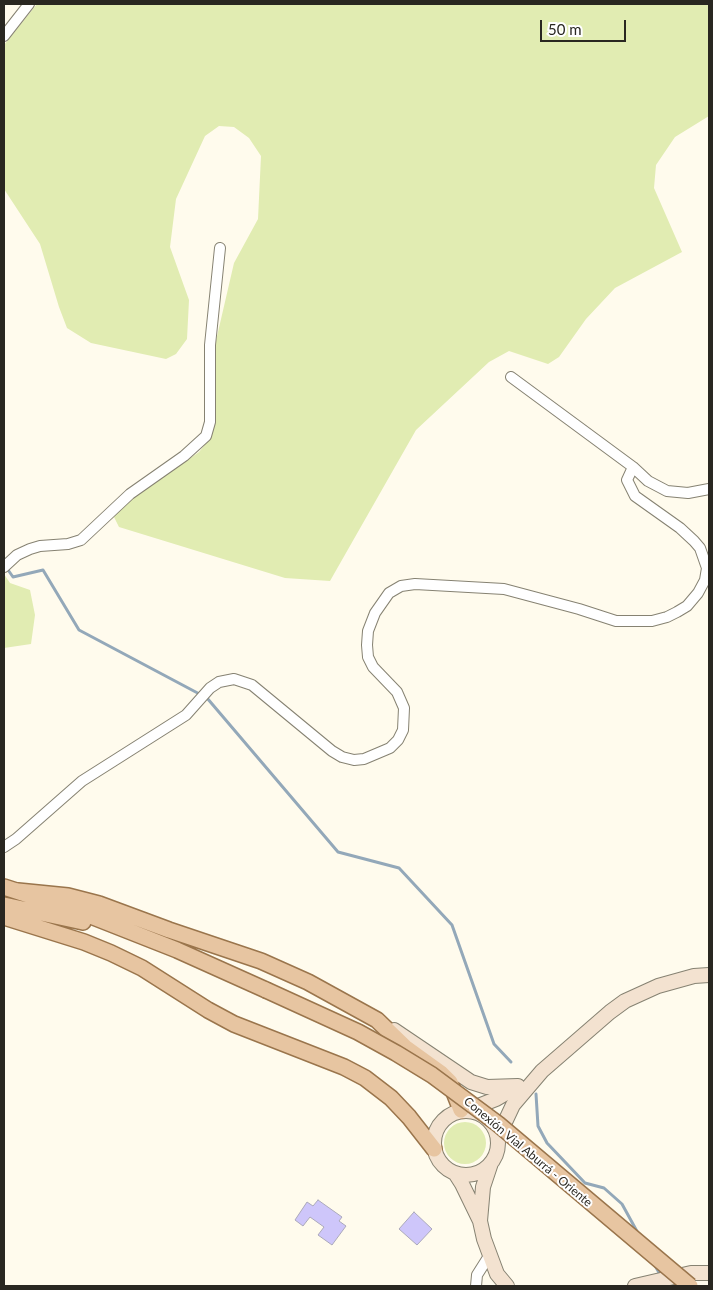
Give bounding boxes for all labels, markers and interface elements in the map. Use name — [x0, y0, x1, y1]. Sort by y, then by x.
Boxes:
scale bar — [543, 10, 629, 42]
text: 50 m — [548, 20, 582, 38]
street label: Conexión Vial Aburrá - Oriente — [461, 1094, 595, 1210]

